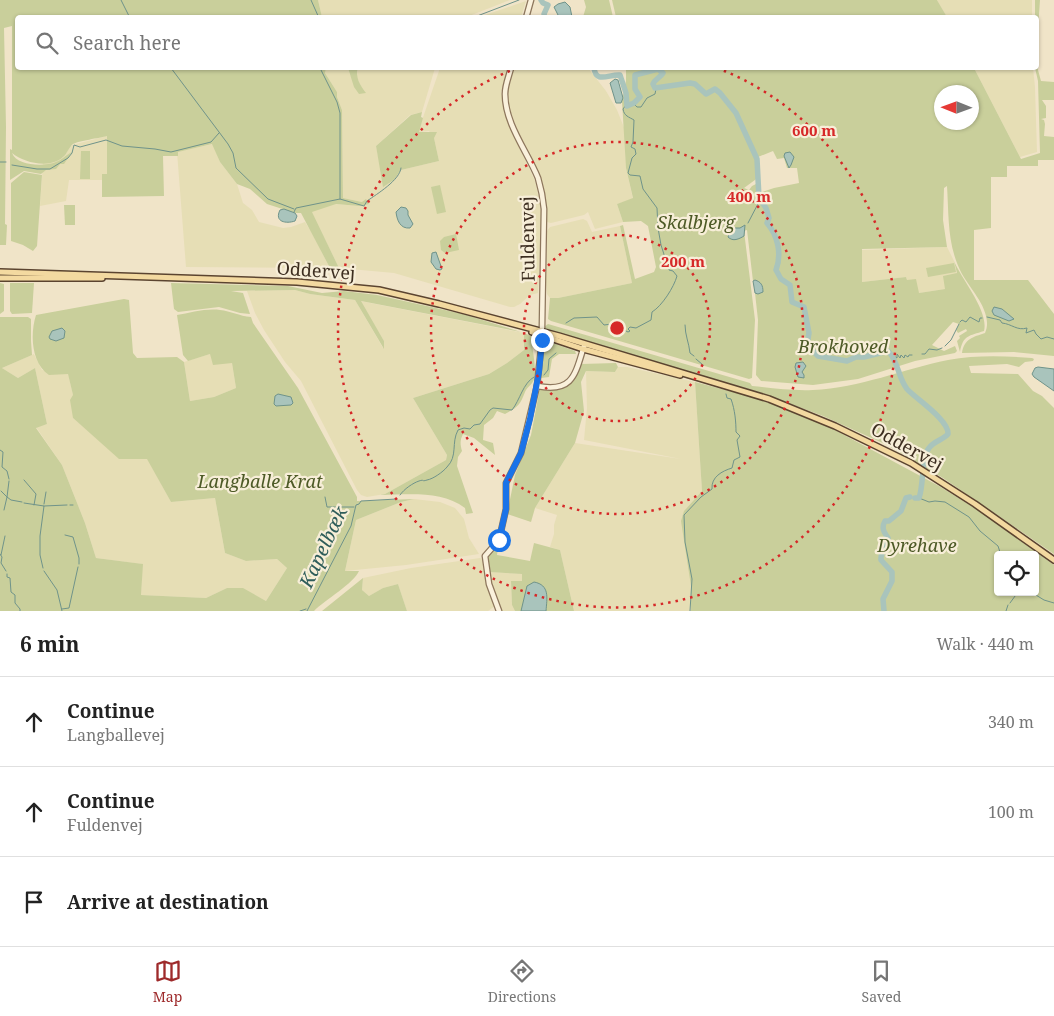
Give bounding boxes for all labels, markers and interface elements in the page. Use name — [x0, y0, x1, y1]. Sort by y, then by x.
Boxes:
search box — [15, 15, 1039, 70]
icon: search — [33, 29, 61, 57]
text: Search here — [73, 30, 181, 56]
north arrow — [934, 85, 979, 130]
text: 600 m — [792, 120, 836, 140]
text: 400 m — [727, 186, 771, 206]
street label: Fuldenvej — [514, 196, 540, 282]
park label: Skalbjerg — [657, 210, 736, 234]
text: 200 m — [661, 251, 705, 271]
street label: Oddervej — [276, 255, 356, 285]
centre of rings — [608, 319, 626, 337]
route end — [531, 329, 554, 352]
park label: Brokhoved — [797, 334, 889, 358]
street label: Oddervej — [867, 416, 948, 476]
park label: Langballe Krat — [196, 469, 323, 493]
water label: Kapelbæk — [292, 501, 354, 593]
route start — [488, 529, 511, 552]
park label: Dyrehave — [876, 533, 957, 557]
map controls — [994, 551, 1039, 596]
button: locate — [994, 551, 1039, 596]
text: 6 min — [20, 630, 79, 658]
text: Walk · 440 m — [937, 633, 1034, 655]
text: Continue — [67, 698, 155, 724]
icon: ahead — [20, 708, 48, 736]
text: 340 m — [988, 711, 1034, 733]
text: Langballevej — [67, 724, 165, 746]
text: Continue — [67, 788, 155, 814]
icon: ahead — [20, 798, 48, 826]
text: 100 m — [988, 801, 1034, 823]
text: Fuldenvej — [67, 814, 143, 836]
icon: arrive — [20, 888, 48, 916]
text: Arrive at destination — [67, 889, 269, 915]
tab: Map — [153, 957, 182, 1006]
tab: Directions — [488, 957, 556, 1006]
tab: Saved — [862, 957, 901, 1006]

